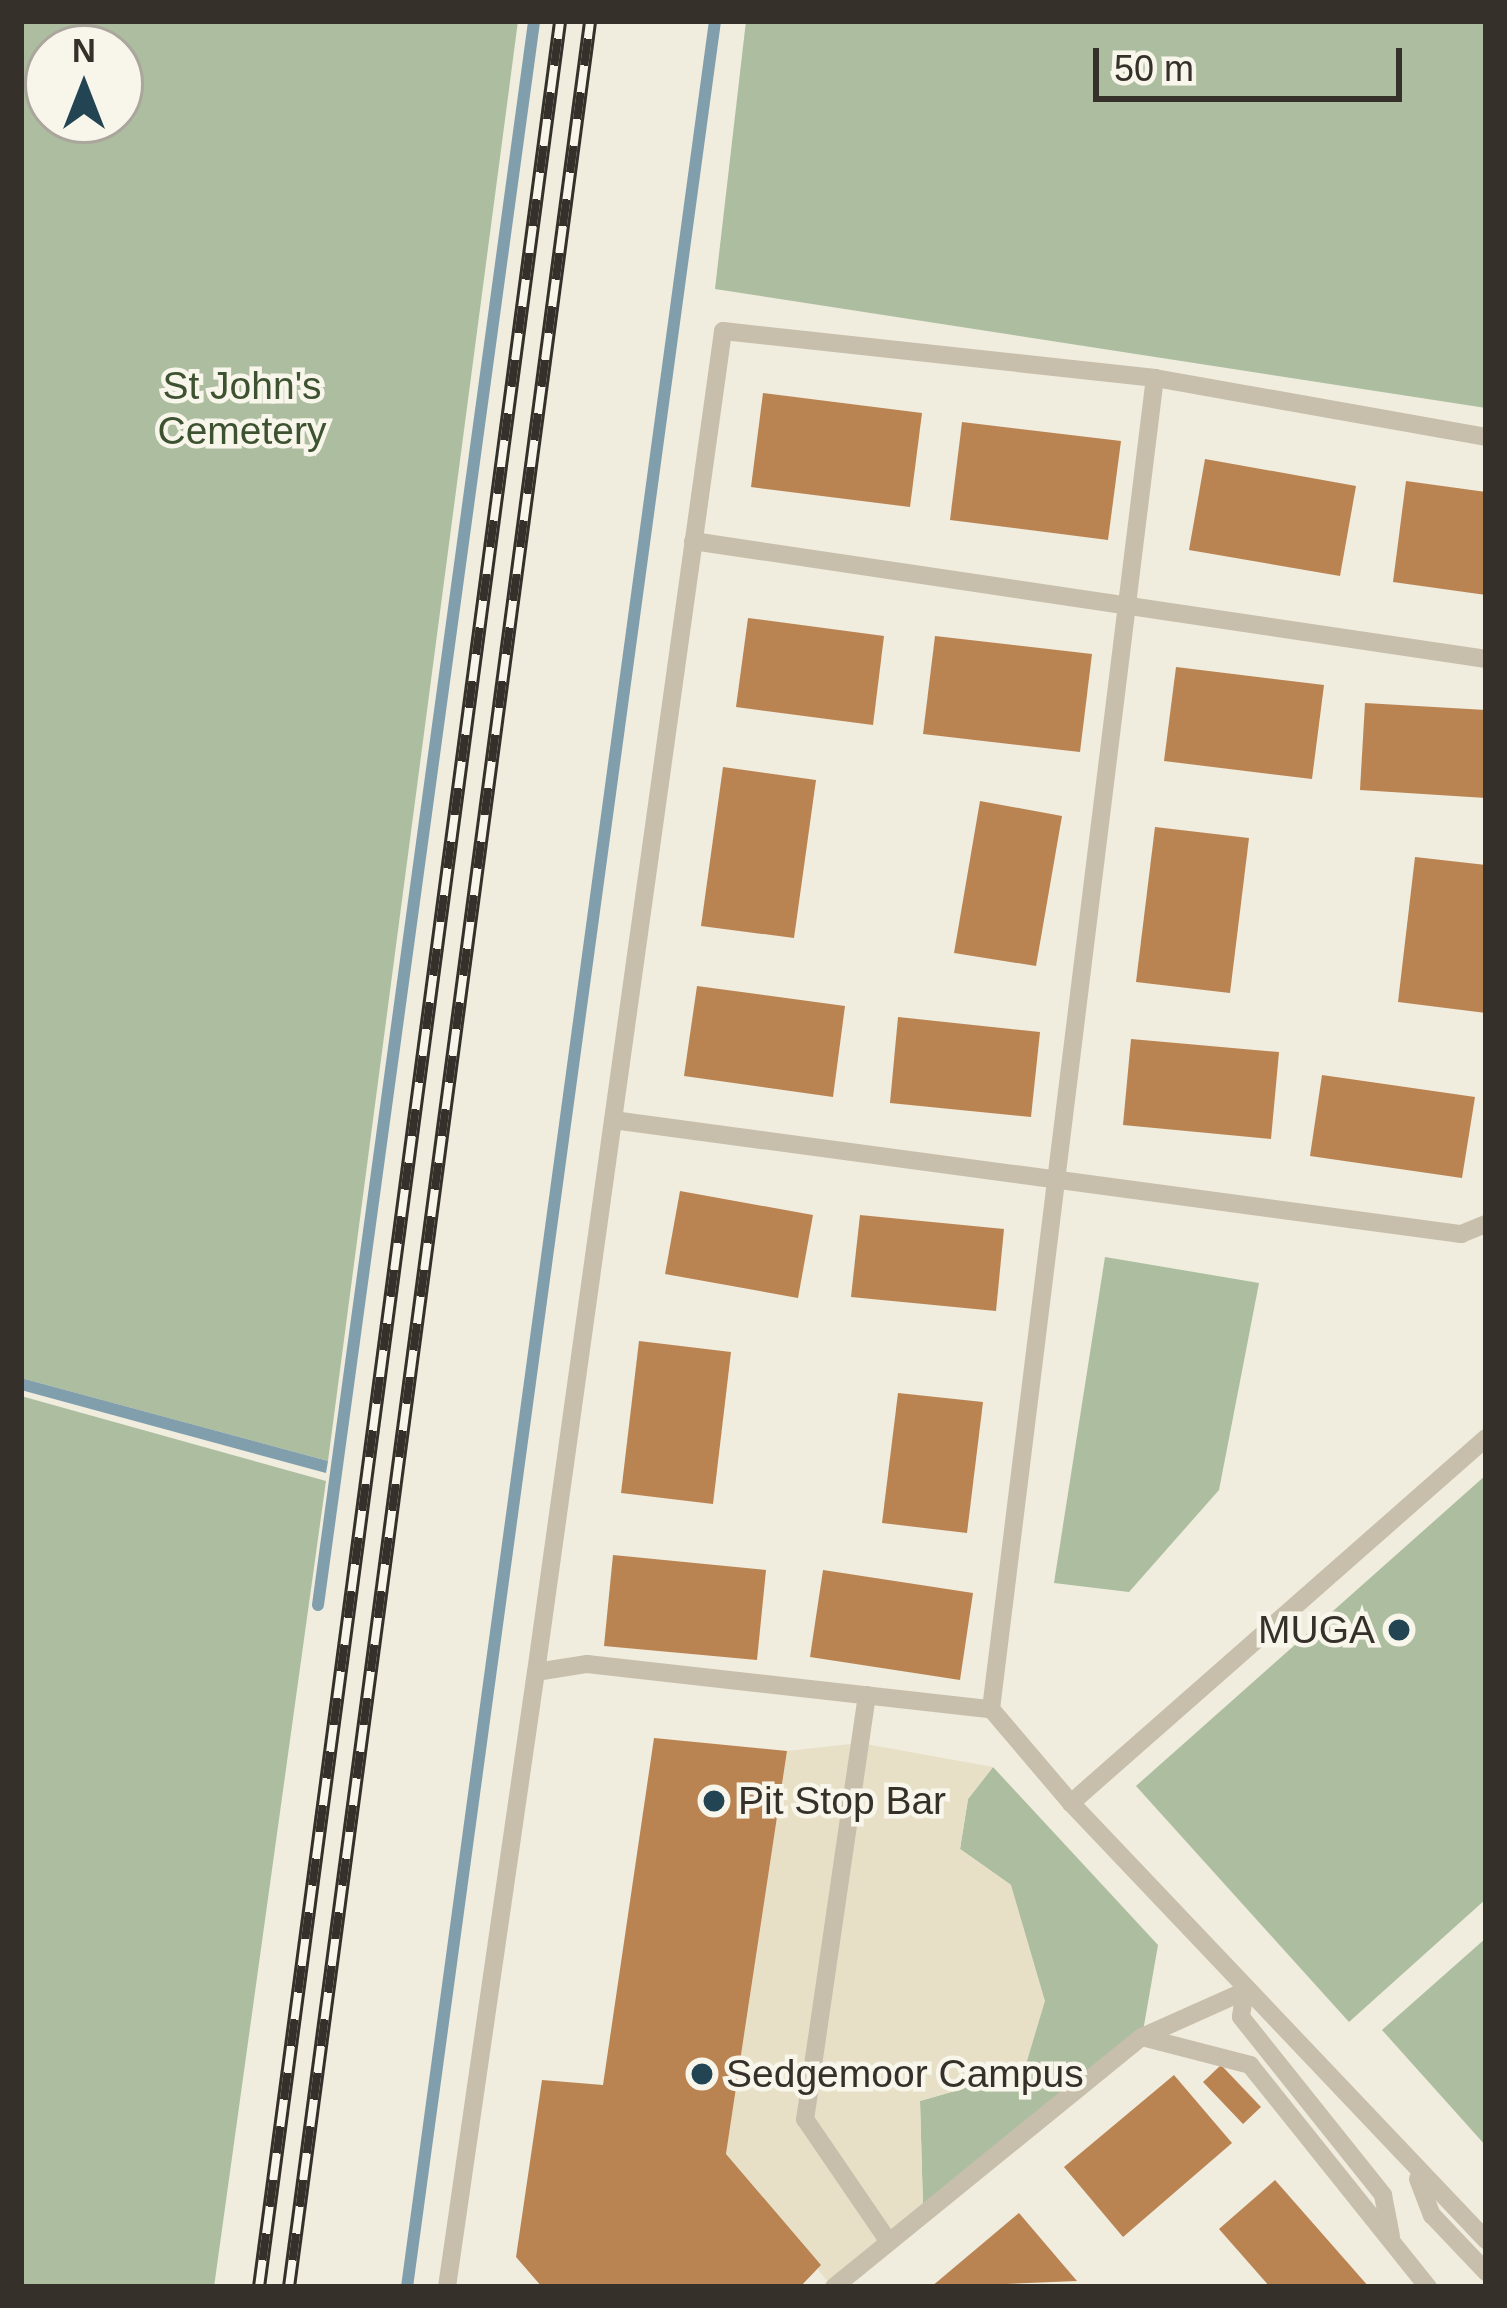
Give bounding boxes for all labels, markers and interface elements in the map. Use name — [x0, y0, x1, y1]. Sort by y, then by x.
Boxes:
north arrow — [24, 24, 144, 144]
scale bar — [1099, 24, 1408, 98]
text: N — [72, 32, 96, 69]
text: 50 m — [1114, 48, 1194, 89]
park label: St John's Cemetery — [157, 364, 327, 455]
place label: MUGA — [1258, 1607, 1375, 1653]
marker: MUGA — [1386, 1617, 1412, 1643]
place label: Pit Stop Bar — [738, 1778, 946, 1824]
marker: Pit Stop Bar — [701, 1788, 727, 1814]
place label: Sedgemoor Campus — [726, 2051, 1084, 2097]
marker: Sedgemoor Campus — [689, 2061, 715, 2087]

